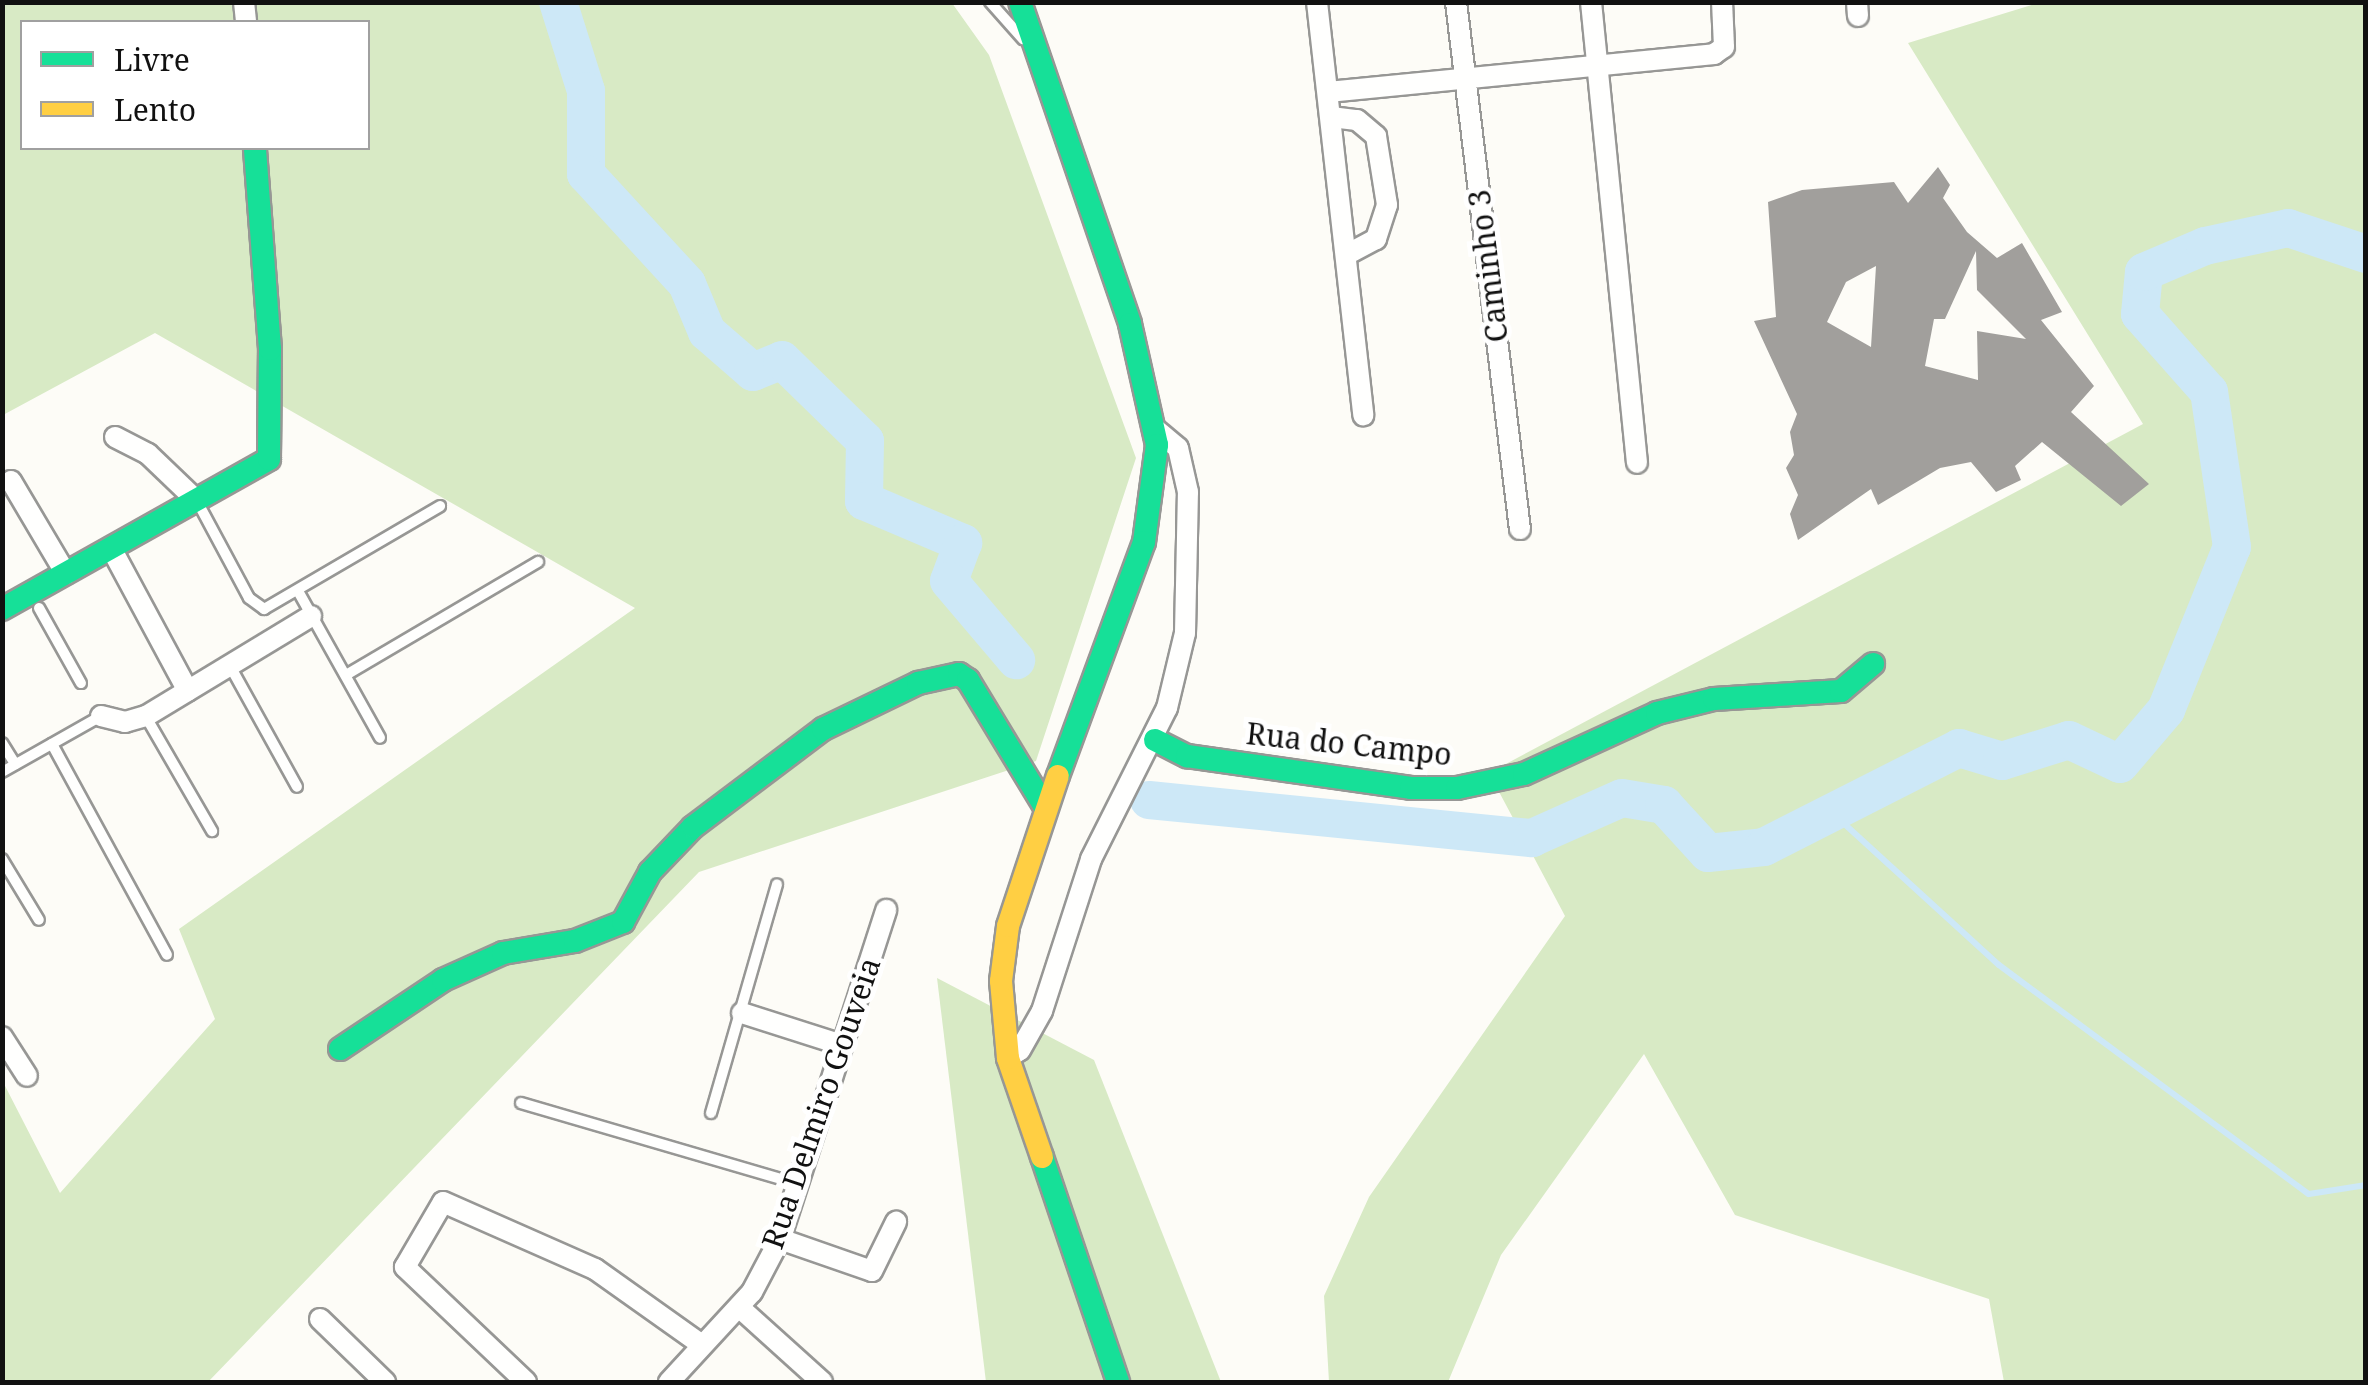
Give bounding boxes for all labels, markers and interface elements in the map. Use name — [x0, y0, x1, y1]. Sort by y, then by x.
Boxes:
legend — [20, 20, 370, 150]
text: Livre — [114, 39, 190, 80]
text: Lento — [114, 89, 196, 130]
street label: Caminho 3 — [1461, 188, 1515, 344]
street label: Rua do Campo — [1245, 715, 1453, 773]
street label: Rua Delmiro Gouveia — [754, 953, 888, 1253]

